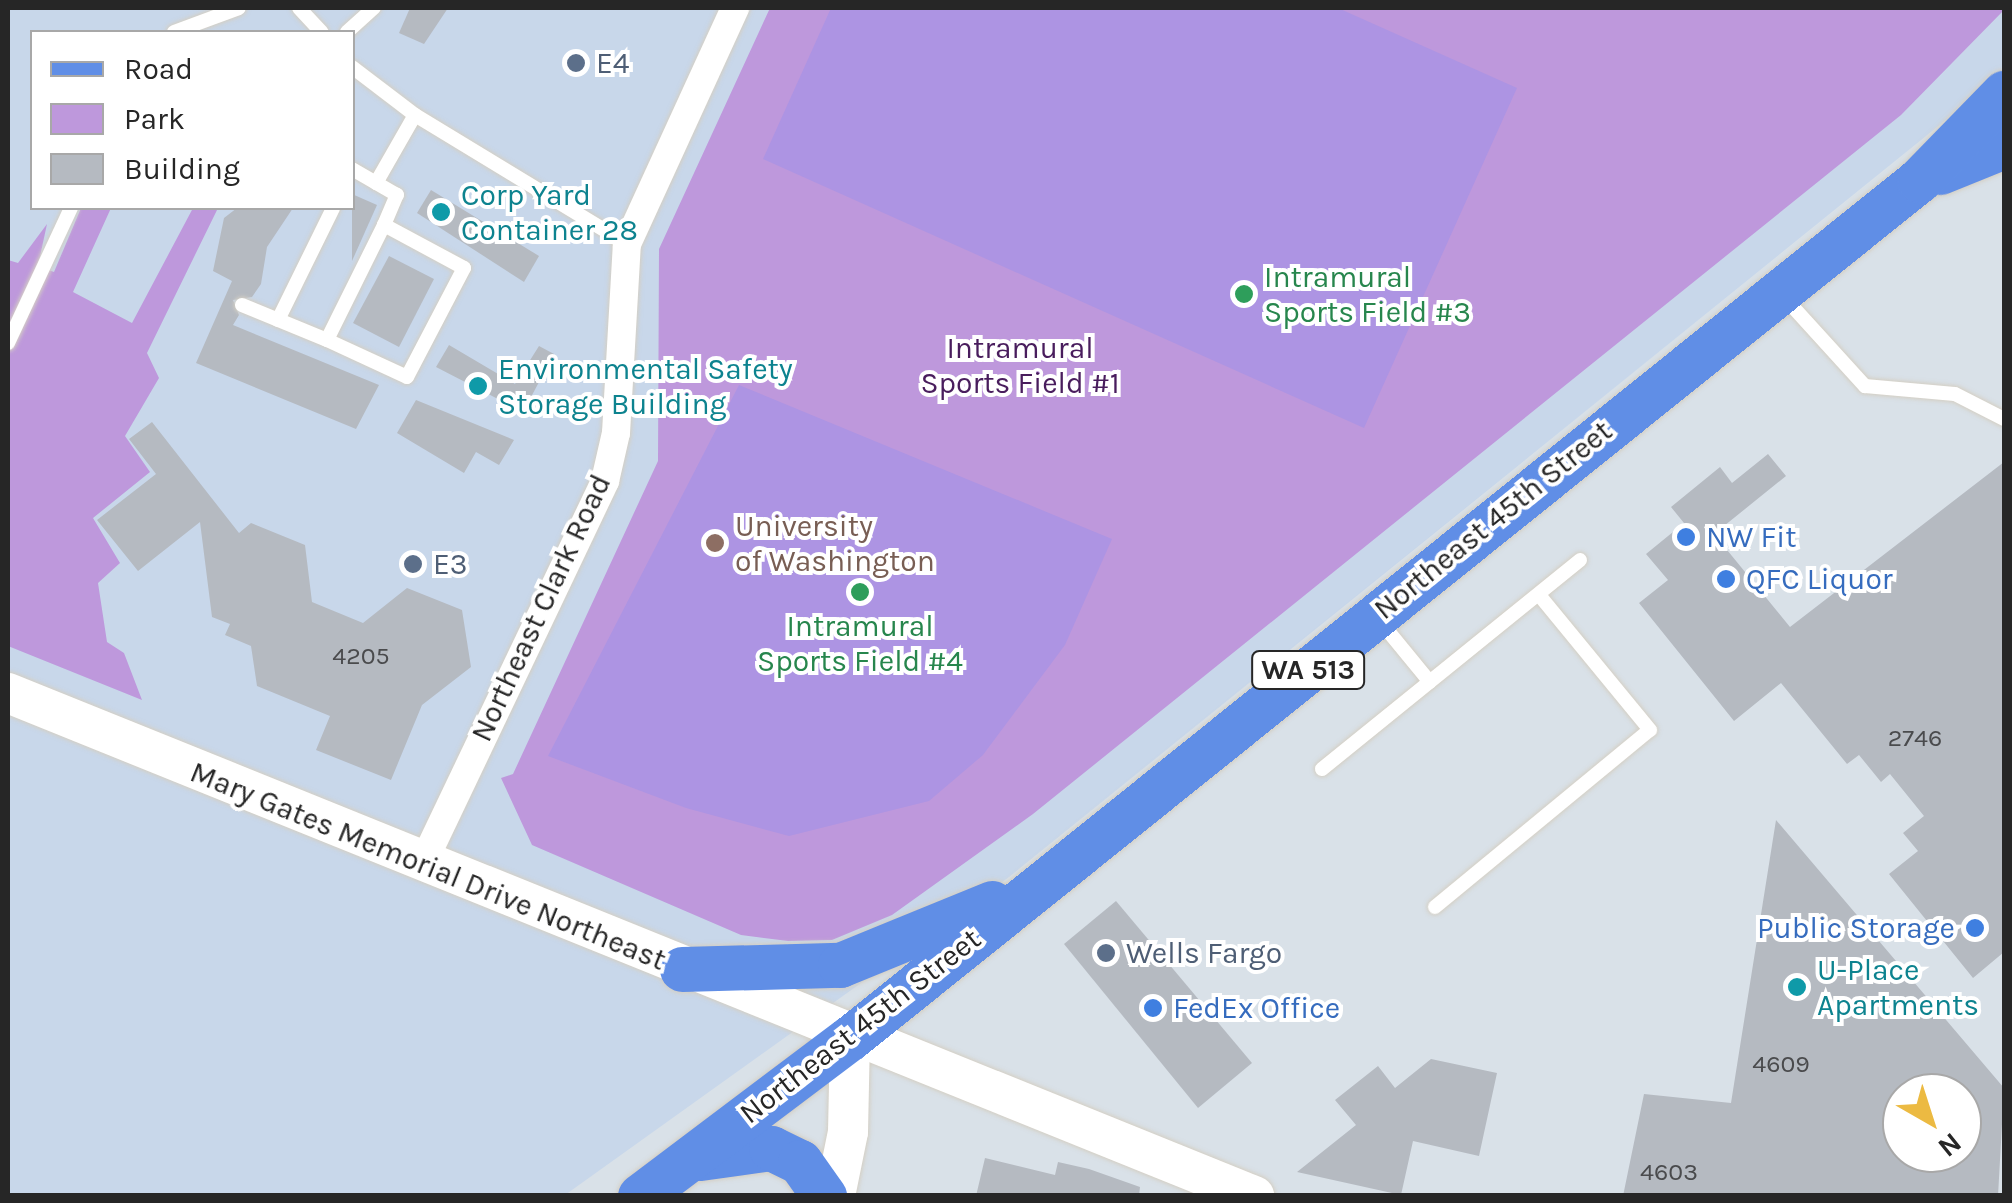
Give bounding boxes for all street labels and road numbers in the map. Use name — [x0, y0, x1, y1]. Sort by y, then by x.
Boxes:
street label: Northeast 45th Street — [1367, 413, 1619, 627]
street label: Northeast Clark Road — [463, 469, 619, 747]
road number: WA 513 — [1250, 647, 1366, 693]
street label: Mary Gates Memorial Drive Northeast — [185, 754, 671, 978]
street label: Northeast 45th Street — [732, 921, 988, 1131]

